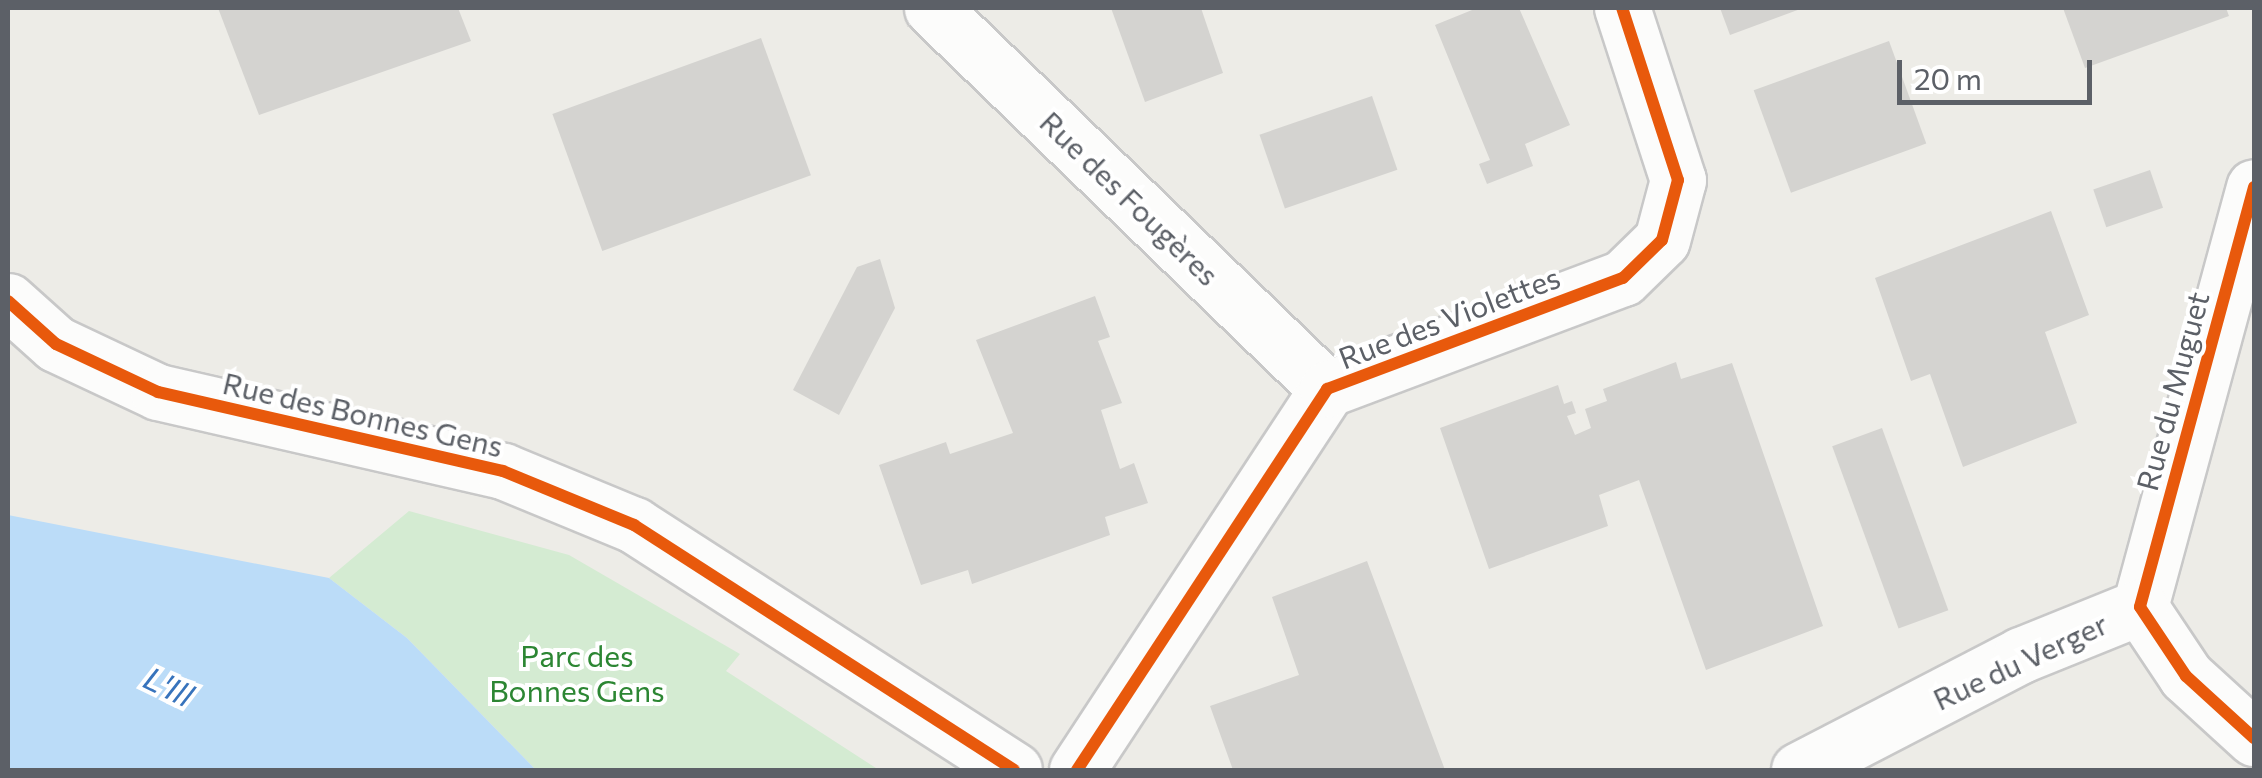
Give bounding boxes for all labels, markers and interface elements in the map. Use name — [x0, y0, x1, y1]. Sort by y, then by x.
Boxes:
scale bar — [1902, 40, 2097, 102]
text: 20 m — [1914, 59, 1982, 96]
street label: Rue des Fougères — [1033, 104, 1227, 292]
street label: Rue des Violettes — [1333, 258, 1565, 376]
street label: Rue du Muguet — [2128, 288, 2216, 494]
street label: Rue des Bonnes Gens — [219, 364, 507, 464]
street label: Rue du Verger — [1927, 605, 2113, 717]
park label: Parc des Bonnes Gens — [489, 637, 665, 708]
water label: L'Ill — [138, 658, 200, 714]

